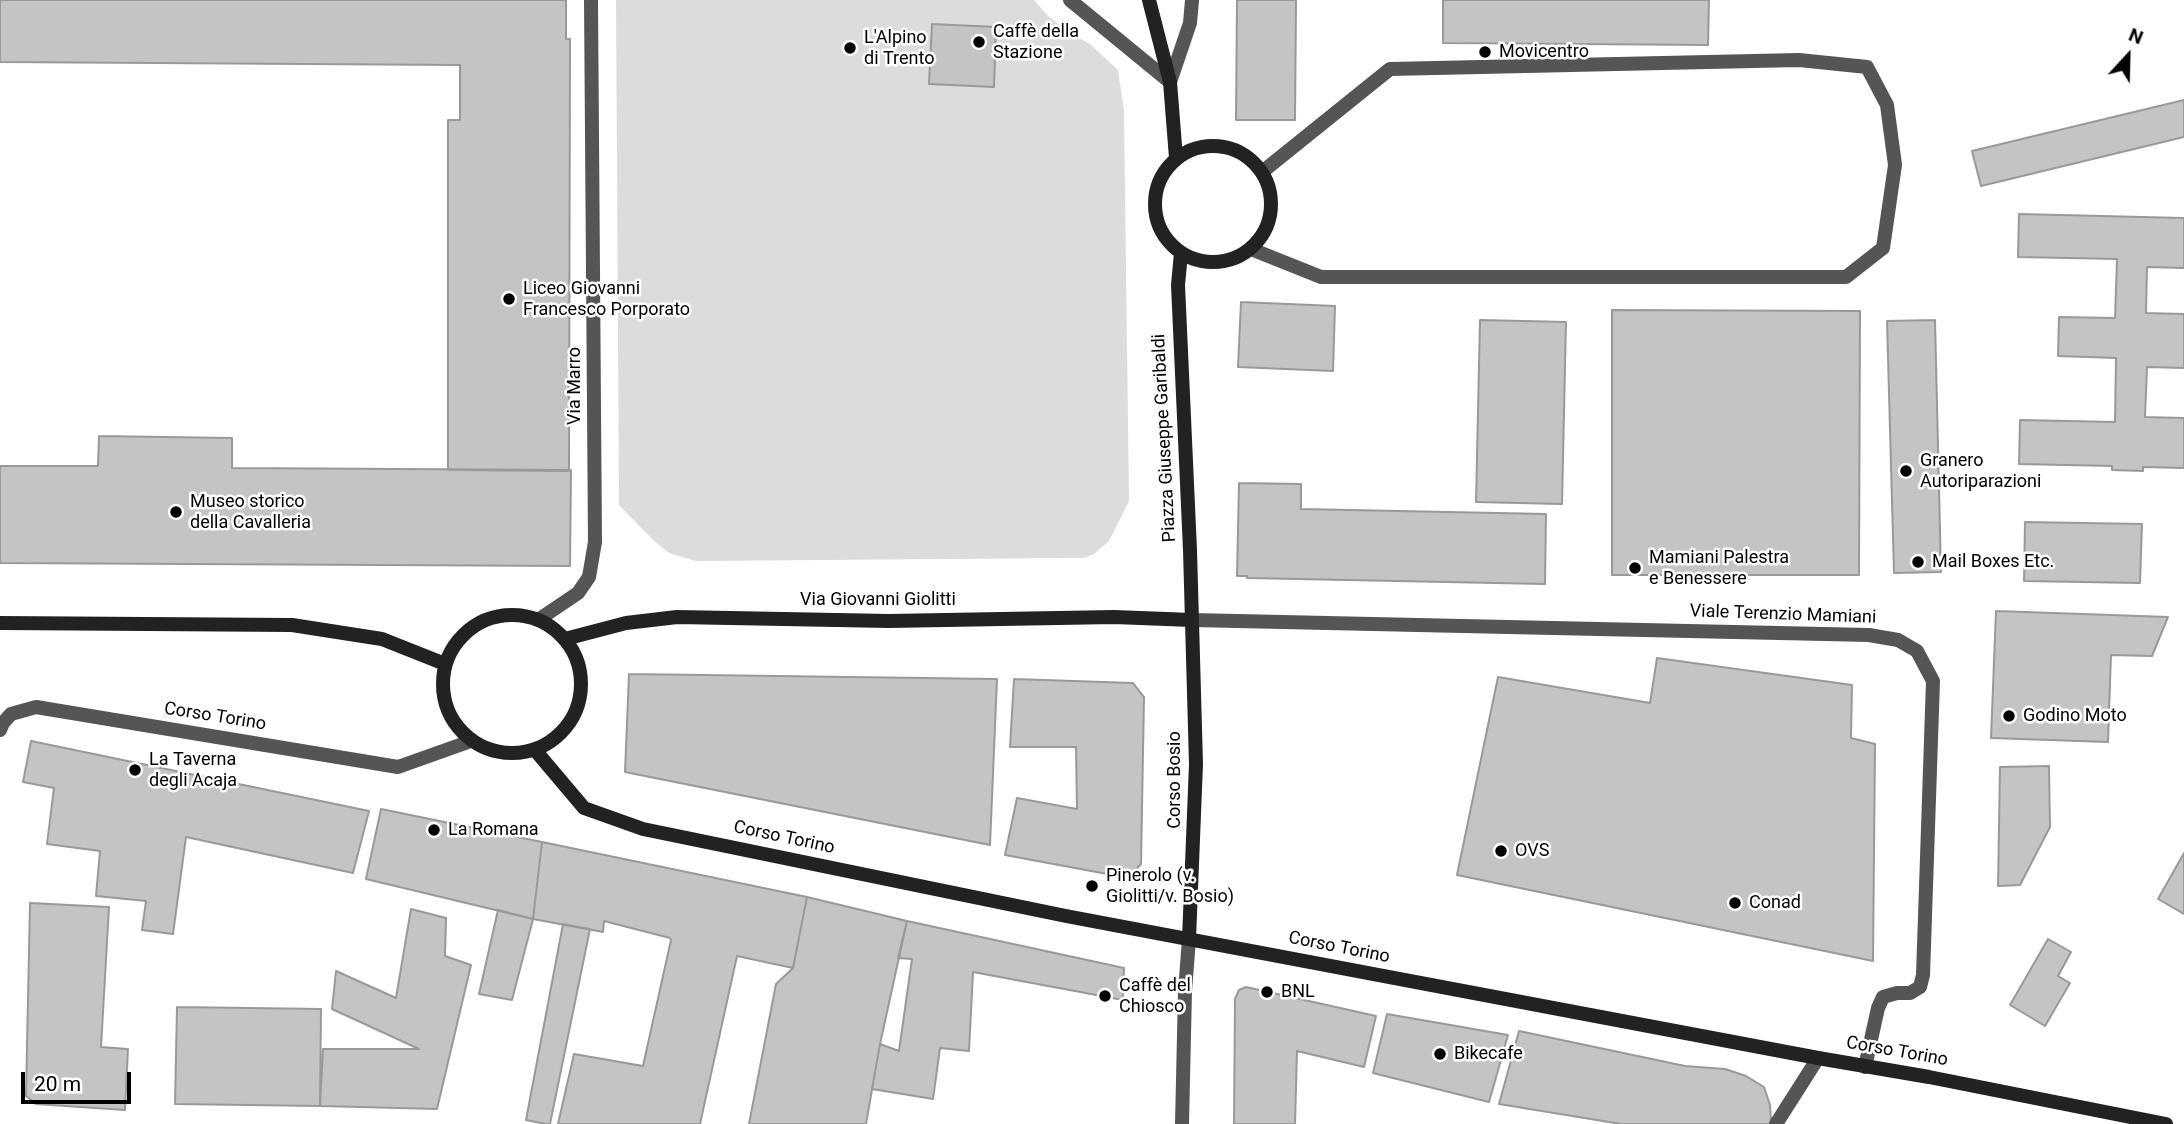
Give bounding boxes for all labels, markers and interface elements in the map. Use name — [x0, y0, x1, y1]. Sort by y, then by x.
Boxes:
place label: Caffè della Stazione — [993, 21, 1079, 64]
north arrow — [2093, 21, 2163, 91]
text: N — [2126, 23, 2147, 49]
place label: L'Alpino di Trento — [864, 27, 934, 70]
marker: Caffè della Stazione — [971, 34, 987, 50]
marker: L'Alpino di Trento — [842, 40, 858, 56]
place label: Movicentro — [1499, 41, 1589, 63]
marker: Movicentro — [1477, 44, 1493, 60]
place label: Liceo Giovanni Francesco Porporato — [523, 278, 690, 320]
marker: Liceo Giovanni Francesco Porporato — [501, 291, 517, 307]
street label: Piazza Giuseppe Garibaldi — [1149, 333, 1181, 543]
street label: Via Marro — [564, 347, 586, 425]
place label: Granero Autoriparazioni — [1920, 450, 2041, 492]
marker: Granero Autoriparazioni — [1898, 463, 1914, 479]
place label: Museo storico della Cavalleria — [190, 491, 311, 534]
marker: Museo storico della Cavalleria — [168, 504, 184, 520]
place label: Mamiani Palestra e Benessere — [1649, 547, 1789, 590]
place label: Mail Boxes Etc. — [1932, 551, 2054, 573]
marker: Mail Boxes Etc. — [1910, 554, 1926, 570]
marker: Mamiani Palestra e Benessere — [1627, 560, 1643, 576]
street label: Via Giovanni Giolitti — [800, 589, 956, 611]
street label: Viale Terenzio Mamiani — [1689, 601, 1877, 629]
street label: Corso Torino — [162, 698, 268, 736]
place label: Godino Moto — [2023, 705, 2127, 727]
marker: Godino Moto — [2001, 708, 2017, 724]
street label: Corso Bosio — [1164, 731, 1186, 829]
place label: La Taverna degli Acaja — [149, 749, 237, 792]
marker: La Taverna degli Acaja — [127, 762, 143, 778]
street label: Corso Torino — [731, 817, 837, 859]
place label: La Romana — [448, 819, 539, 841]
marker: La Romana — [426, 822, 442, 838]
place label: OVS — [1515, 840, 1549, 862]
marker: OVS — [1493, 843, 1509, 859]
place label: Pinerolo (v. Giolitti/v. Bosio) — [1106, 865, 1234, 908]
marker: Pinerolo (v. Giolitti/v. Bosio) — [1084, 878, 1100, 894]
place label: Conad — [1749, 892, 1801, 914]
marker: Conad — [1727, 895, 1743, 911]
street label: Corso Torino — [1286, 928, 1392, 968]
place label: Caffè del Chiosco — [1119, 975, 1191, 1018]
place label: BNL — [1281, 981, 1315, 1003]
marker: BNL — [1259, 984, 1275, 1000]
marker: Caffè del Chiosco — [1097, 988, 1113, 1004]
street label: Corso Torino — [1844, 1032, 1950, 1072]
place label: Bikecafe — [1454, 1043, 1523, 1065]
marker: Bikecafe — [1432, 1046, 1448, 1062]
scale bar — [24, 1058, 135, 1102]
text: 20 m — [34, 1072, 81, 1096]

